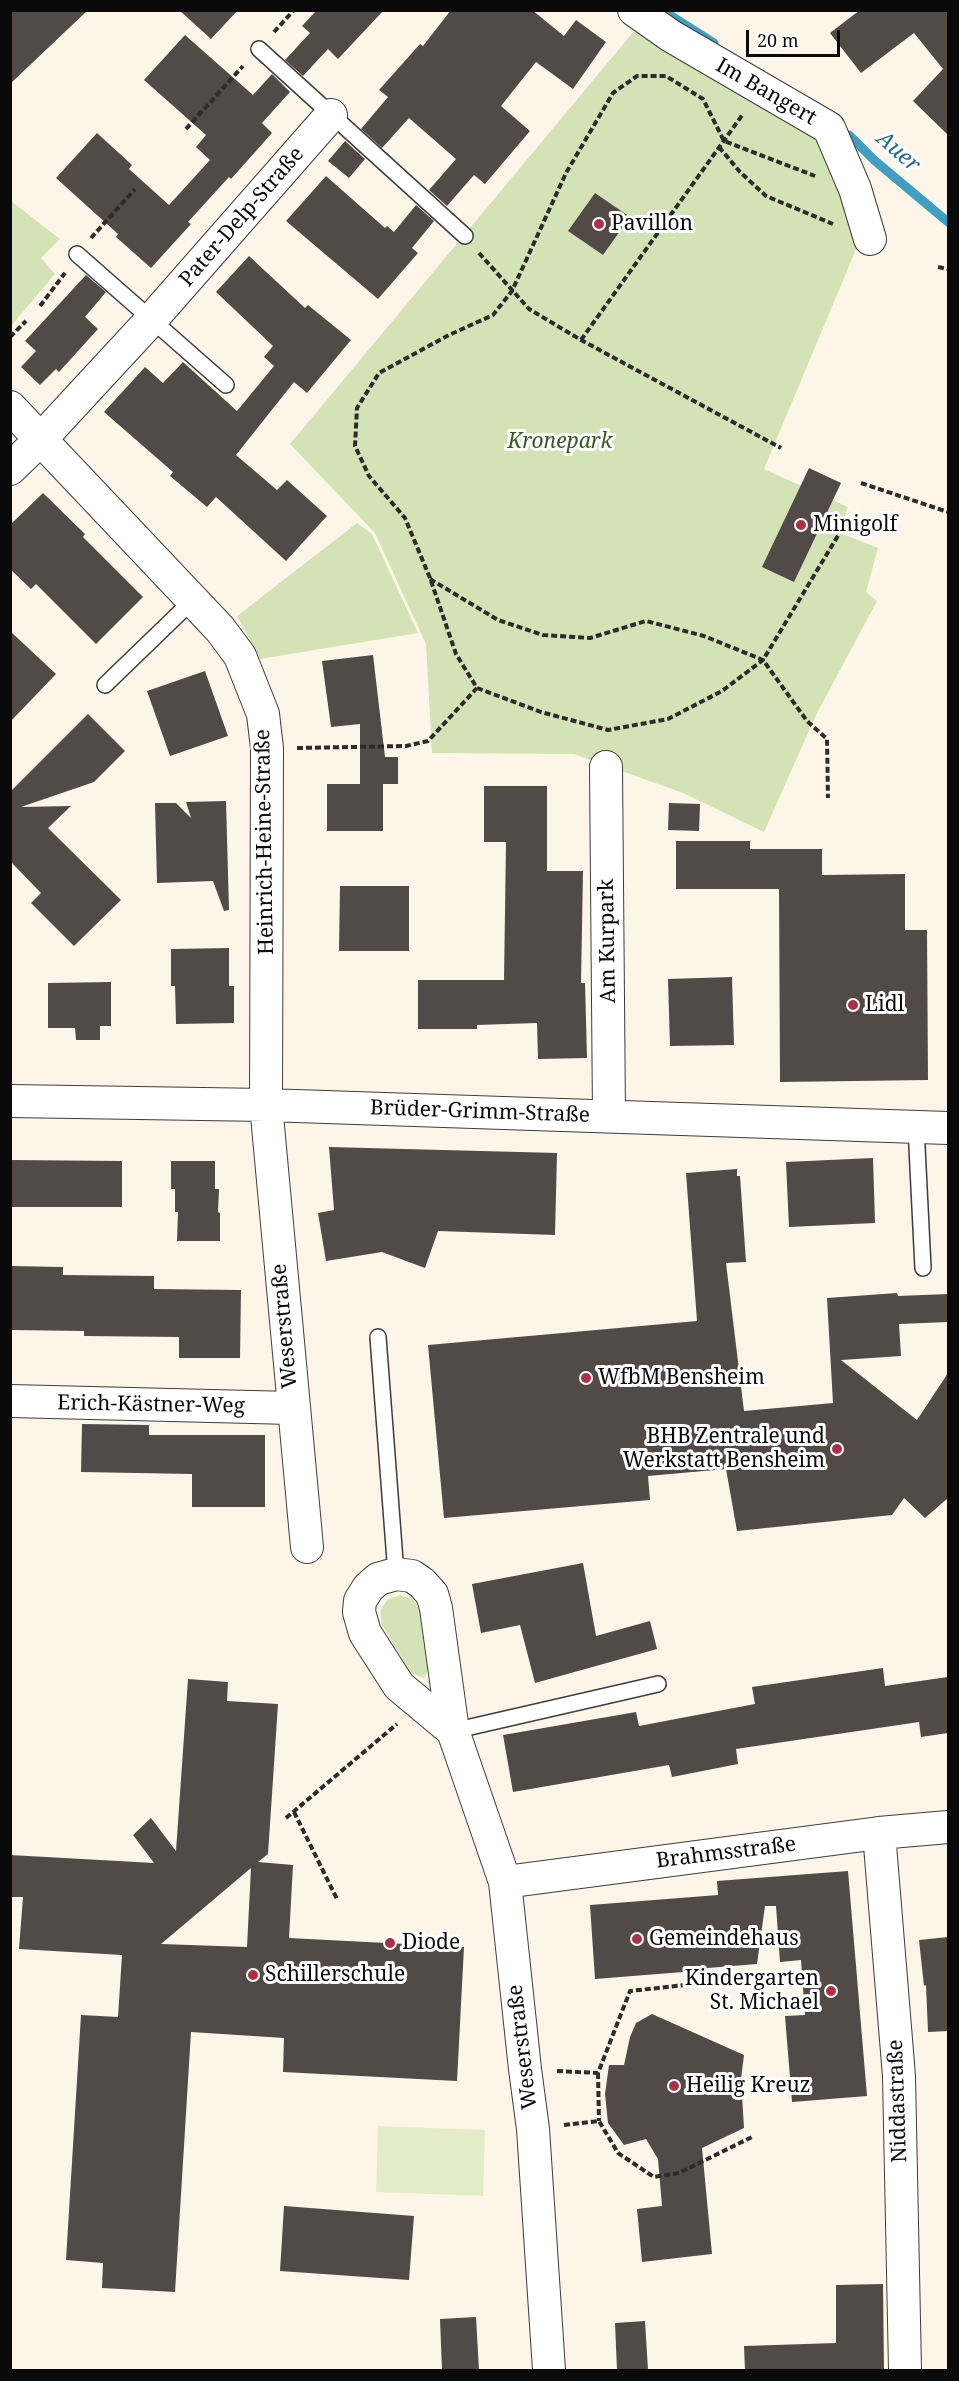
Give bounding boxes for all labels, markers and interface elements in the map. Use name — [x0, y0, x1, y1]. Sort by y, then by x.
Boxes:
scale bar — [749, 18, 844, 56]
text: 20 m — [757, 28, 799, 52]
street label: Im Bangert — [711, 53, 821, 131]
water label: Auer — [871, 126, 925, 178]
street label: Pater-Delp-Straße — [174, 142, 310, 292]
place label: Pavillon — [611, 211, 693, 237]
marker: Pavillon — [592, 217, 606, 231]
park label: Kronepark — [507, 429, 613, 455]
place label: Minigolf — [813, 512, 897, 538]
marker: Minigolf — [794, 518, 808, 532]
street label: Heinrich-Heine-Straße — [250, 729, 280, 955]
street label: Am Kurpark — [594, 879, 622, 1003]
place label: Lidl — [865, 992, 904, 1018]
marker: Lidl — [846, 998, 860, 1012]
street label: Brüder-Grimm-Straße — [370, 1096, 590, 1128]
street label: Weserstraße — [267, 1262, 303, 1390]
place label: WfbM Bensheim — [598, 1365, 765, 1391]
marker: WfbM Bensheim — [579, 1371, 593, 1385]
street label: Erich-Kästner-Weg — [57, 1391, 245, 1419]
place label: BHB Zentrale und Werkstatt Bensheim — [623, 1424, 825, 1474]
marker: BHB Zentrale und Werkstatt Bensheim — [830, 1442, 844, 1456]
street label: Brahmsstraße — [655, 1832, 797, 1874]
place label: Gemeindehaus — [649, 1926, 799, 1952]
place label: Diode — [402, 1930, 460, 1956]
marker: Gemeindehaus — [630, 1932, 644, 1946]
marker: Diode — [383, 1936, 397, 1950]
place label: Schillerschule — [265, 1962, 405, 1988]
place label: Kindergarten St. Michael — [685, 1966, 819, 2016]
marker: Schillerschule — [246, 1968, 260, 1982]
street label: Weserstraße — [503, 1983, 543, 2111]
marker: Kindergarten St. Michael — [824, 1984, 838, 1998]
street label: Niddastraße — [883, 2039, 913, 2163]
place label: Heilig Kreuz — [686, 2073, 810, 2099]
marker: Heilig Kreuz — [667, 2079, 681, 2093]

